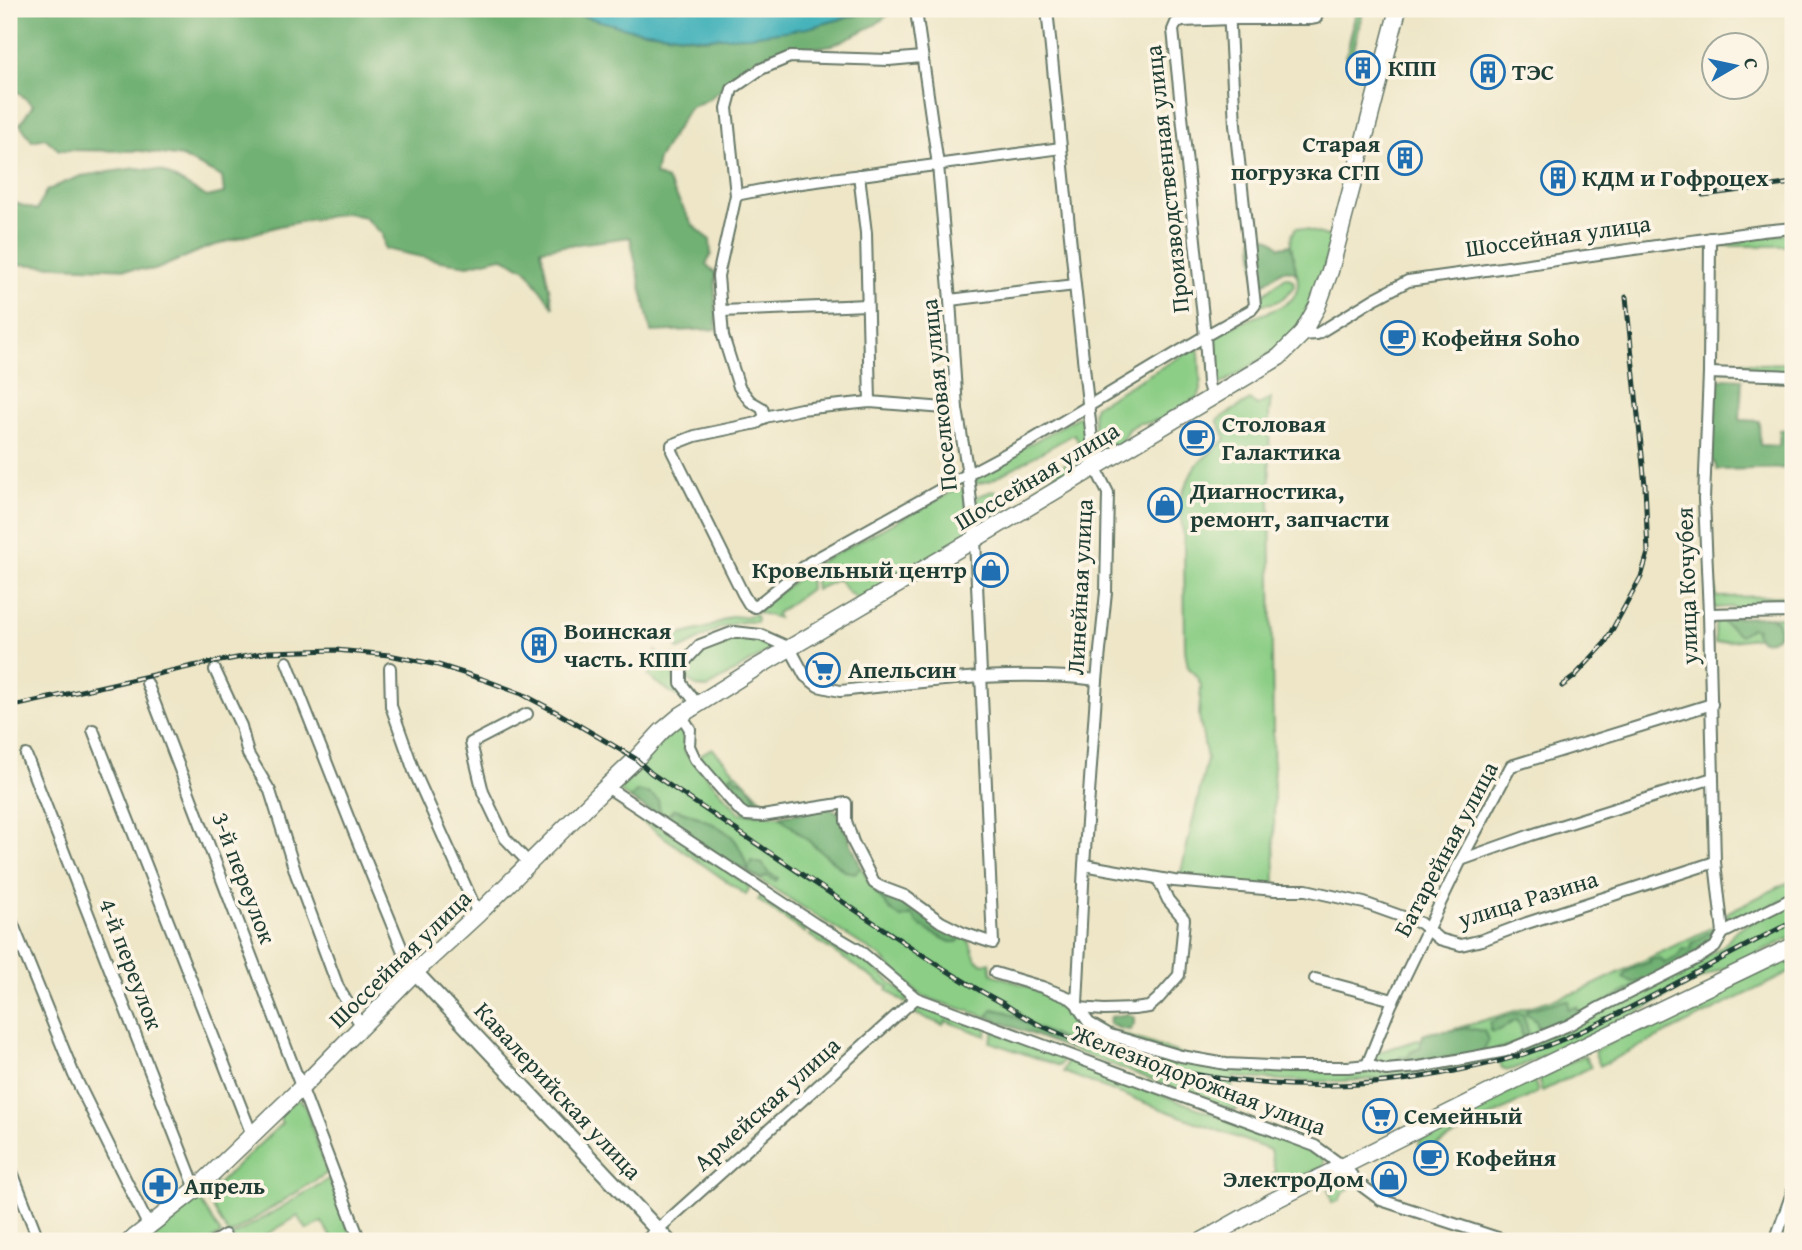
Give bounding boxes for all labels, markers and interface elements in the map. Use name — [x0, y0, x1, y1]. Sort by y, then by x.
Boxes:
north arrow — [1700, 32, 1770, 102]
street label: Производственная улица — [1135, 43, 1198, 315]
building icon: КПП — [1344, 49, 1382, 87]
place label: КПП — [1388, 50, 1436, 85]
building icon: ТЭС — [1469, 53, 1507, 91]
place label: ТЭС — [1512, 54, 1554, 89]
text: С — [1737, 56, 1766, 71]
place label: Старая погрузка СГП — [1231, 126, 1380, 189]
building icon: Старая погрузка СГП — [1386, 139, 1424, 177]
building icon: КДМ и Гофроцех — [1539, 159, 1577, 197]
place label: КДМ и Гофроцех — [1582, 160, 1769, 195]
street label: Шоссейная улица — [1463, 205, 1653, 266]
street label: Поселковая улица — [911, 297, 966, 493]
cafe icon: Кофейня Soho — [1379, 319, 1417, 357]
place label: Кофейня Soho — [1422, 320, 1580, 355]
place label: Столовая Галактика — [1222, 406, 1341, 469]
street label: Шоссейная улица — [948, 412, 1126, 539]
cafe icon: Столовая Галактика — [1178, 419, 1216, 457]
place label: Диагностика, ремонт, запчасти — [1189, 473, 1389, 536]
shop icon: Диагностика, ремонт, запчасти — [1146, 486, 1184, 524]
street label: Линейная улица — [1057, 497, 1102, 676]
street label: улица Кочубея — [1666, 507, 1707, 666]
shop icon: Кровельный центр — [972, 551, 1010, 589]
place label: Кровельный центр — [752, 552, 967, 587]
place label: Воинская часть. КПП — [564, 613, 687, 676]
building icon: Воинская часть. КПП — [520, 626, 558, 664]
supermarket icon: Апельсин — [804, 651, 842, 689]
place label: Апельсин — [848, 652, 957, 687]
street label: Батарейная улица — [1385, 754, 1507, 943]
street label: 3-й переулок — [203, 807, 286, 949]
street label: улица Разина — [1453, 861, 1603, 937]
street label: Шоссейная улица — [320, 881, 479, 1036]
street label: 4-й переулок — [90, 893, 173, 1035]
street label: Кавалерийская улица — [466, 994, 651, 1188]
street label: Железнодорожная улица — [1066, 1015, 1332, 1144]
street label: Армейская улица — [685, 1028, 848, 1179]
supermarket icon: Семейный — [1361, 1097, 1399, 1135]
place label: Семейный — [1404, 1098, 1523, 1133]
cafe icon: Кофейня — [1412, 1139, 1450, 1177]
place label: Кофейня — [1456, 1140, 1556, 1175]
shop icon: ЭлектроДом — [1370, 1160, 1408, 1198]
place label: ЭлектроДом — [1223, 1161, 1364, 1196]
pharmacy icon: Апрель — [141, 1167, 179, 1205]
place label: Апрель — [184, 1168, 265, 1203]

